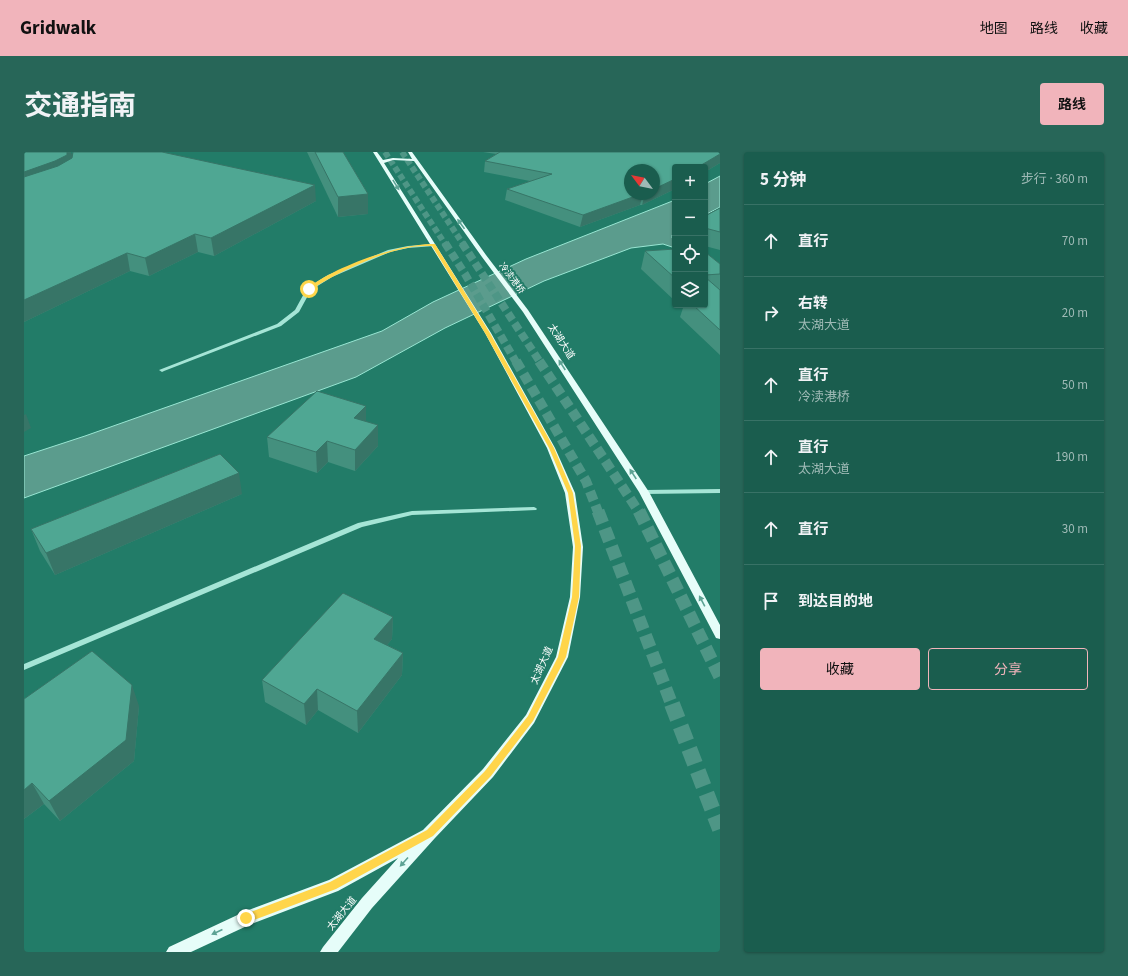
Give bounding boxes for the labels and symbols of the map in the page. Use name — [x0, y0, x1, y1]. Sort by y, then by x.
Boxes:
north arrow — [624, 164, 660, 200]
one-way arrow — [393, 179, 400, 190]
one-way arrow — [457, 219, 465, 229]
street label: 冷渎港桥 — [496, 260, 528, 297]
route start — [300, 280, 318, 298]
street label: 太湖大道 — [544, 321, 578, 362]
one-way arrow — [558, 360, 565, 371]
one-way arrow — [629, 468, 636, 480]
one-way arrow — [698, 595, 705, 606]
street label: 太湖大道 — [527, 644, 556, 687]
one-way arrow — [399, 857, 409, 867]
street label: 太湖大道 — [324, 894, 360, 934]
route end — [237, 909, 255, 927]
one-way arrow — [212, 929, 223, 935]

